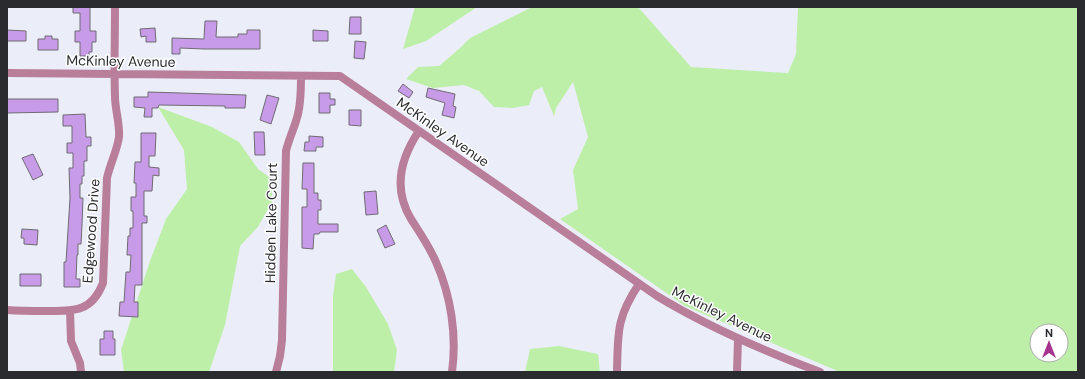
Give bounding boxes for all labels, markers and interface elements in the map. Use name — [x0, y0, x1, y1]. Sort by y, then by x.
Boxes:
street label: McKinley Avenue — [66, 51, 176, 71]
street label: McKinley Avenue — [393, 93, 493, 171]
street label: Hidden Lake Court — [261, 163, 281, 283]
street label: Edgewood Drive — [78, 178, 104, 284]
street label: McKinley Avenue — [669, 282, 775, 346]
north arrow — [1029, 323, 1069, 363]
text: N — [1045, 326, 1053, 340]

